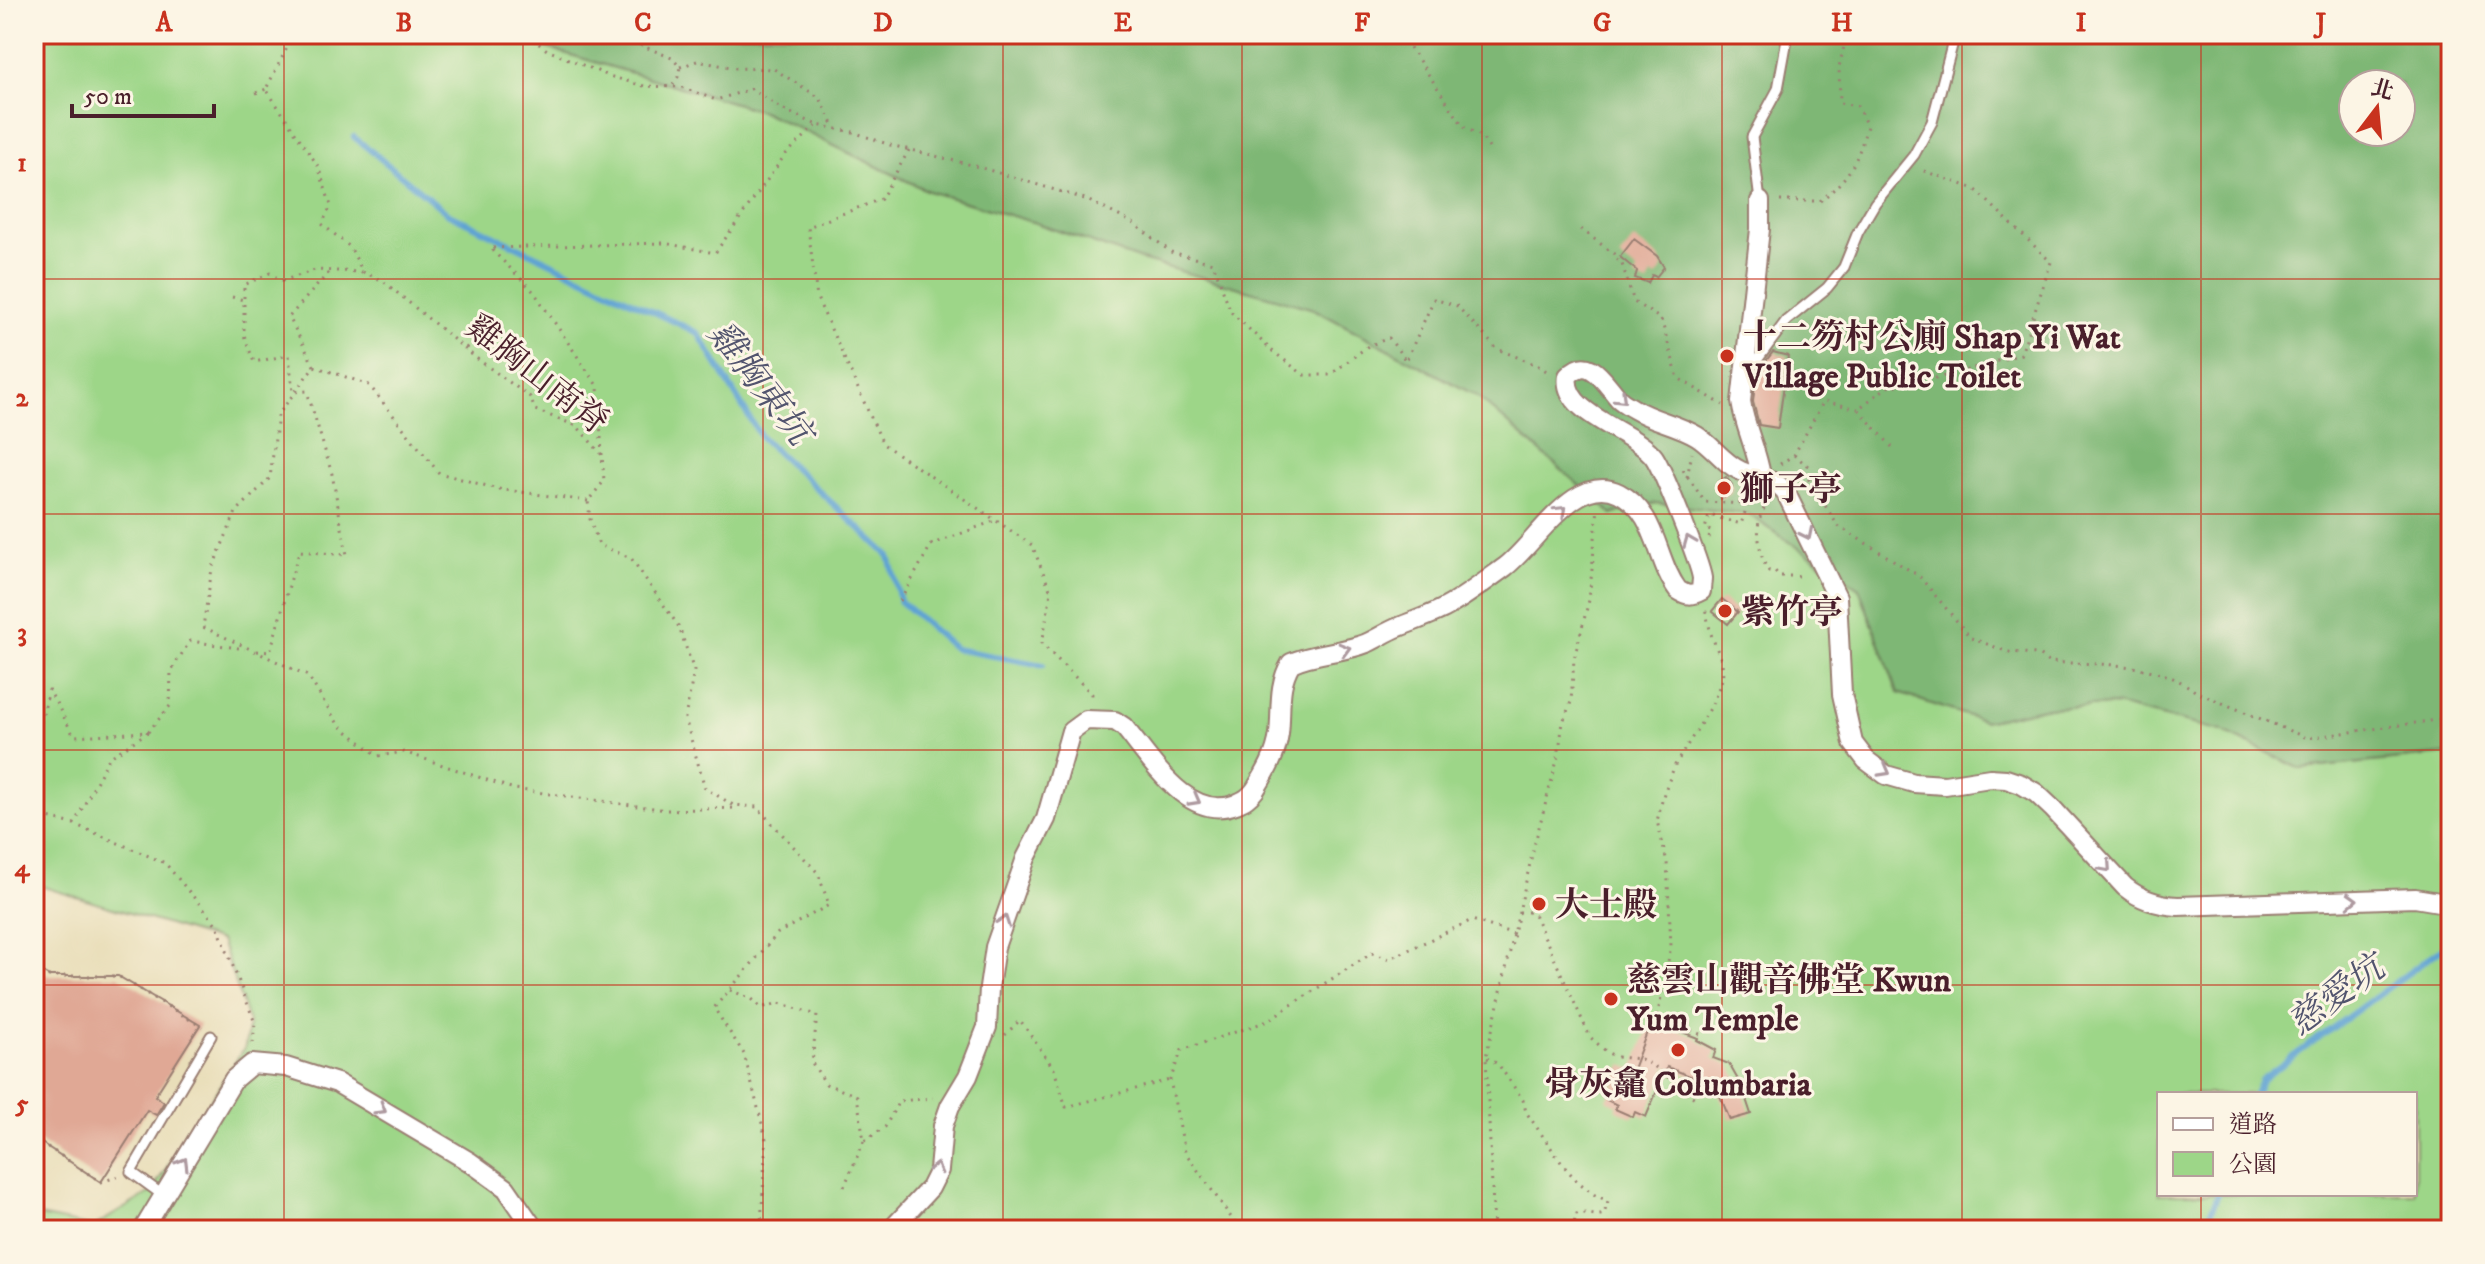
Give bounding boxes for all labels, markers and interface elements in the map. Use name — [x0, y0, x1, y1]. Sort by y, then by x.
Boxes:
text: A — [155, 7, 174, 40]
text: B — [396, 7, 412, 40]
text: C — [634, 7, 652, 40]
text: D — [873, 7, 893, 40]
text: E — [1114, 7, 1132, 40]
text: F — [1354, 7, 1371, 40]
text: G — [1593, 7, 1611, 40]
text: H — [1831, 7, 1853, 40]
text: I — [2076, 7, 2087, 40]
text: J — [2313, 7, 2327, 40]
scale bar — [72, 68, 214, 118]
north arrow — [2337, 68, 2417, 148]
text: 北 — [2368, 74, 2396, 106]
text: 50 m — [84, 82, 132, 112]
text: 1 — [17, 147, 27, 180]
street label: 雞胸山南脊 — [457, 307, 617, 444]
water label: 雞胸東坑 — [697, 313, 824, 458]
place label: 十二笏村公廁 Shap Yi Wat Village Public Toilet — [1741, 317, 2121, 398]
marker: 十二笏村公廁 Shap Yi Wat Village Public Toilet — [1718, 347, 1736, 365]
text: 2 — [16, 382, 30, 415]
one-way arrow — [1612, 389, 1626, 403]
place label: 獅子亭 — [1740, 469, 1842, 511]
marker: 獅子亭 — [1715, 479, 1733, 497]
one-way arrow — [1552, 506, 1566, 520]
one-way arrow — [1797, 526, 1813, 541]
one-way arrow — [1682, 535, 1698, 549]
place label: 紫竹亭 — [1741, 592, 1843, 634]
marker: 紫竹亭 — [1716, 602, 1734, 620]
text: 3 — [17, 617, 27, 650]
one-way arrow — [1338, 642, 1352, 658]
one-way arrow — [1876, 761, 1891, 777]
one-way arrow — [1186, 790, 1201, 806]
text: 4 — [15, 852, 31, 885]
one-way arrow — [2096, 858, 2110, 873]
place label: 大士殿 — [1555, 885, 1657, 927]
one-way arrow — [2346, 892, 2359, 909]
marker: 大士殿 — [1530, 895, 1548, 913]
one-way arrow — [994, 915, 1011, 929]
water label: 慈愛坑 — [2280, 943, 2397, 1046]
place label: 慈雲山觀音佛堂 Kwun Yum Temple — [1626, 960, 1951, 1041]
marker: 慈雲山觀音佛堂 Kwun Yum Temple — [1602, 990, 1620, 1008]
marker: 骨灰龕 Columbaria — [1669, 1041, 1687, 1059]
place label: 骨灰龕 Columbaria — [1545, 1064, 1812, 1106]
text: 5 — [15, 1088, 29, 1121]
legend — [2157, 1092, 2417, 1196]
one-way arrow — [372, 1099, 387, 1115]
text: 道路 — [2229, 1110, 2277, 1140]
text: 公園 — [2229, 1150, 2277, 1180]
one-way arrow — [174, 1157, 189, 1172]
one-way arrow — [927, 1162, 944, 1176]

